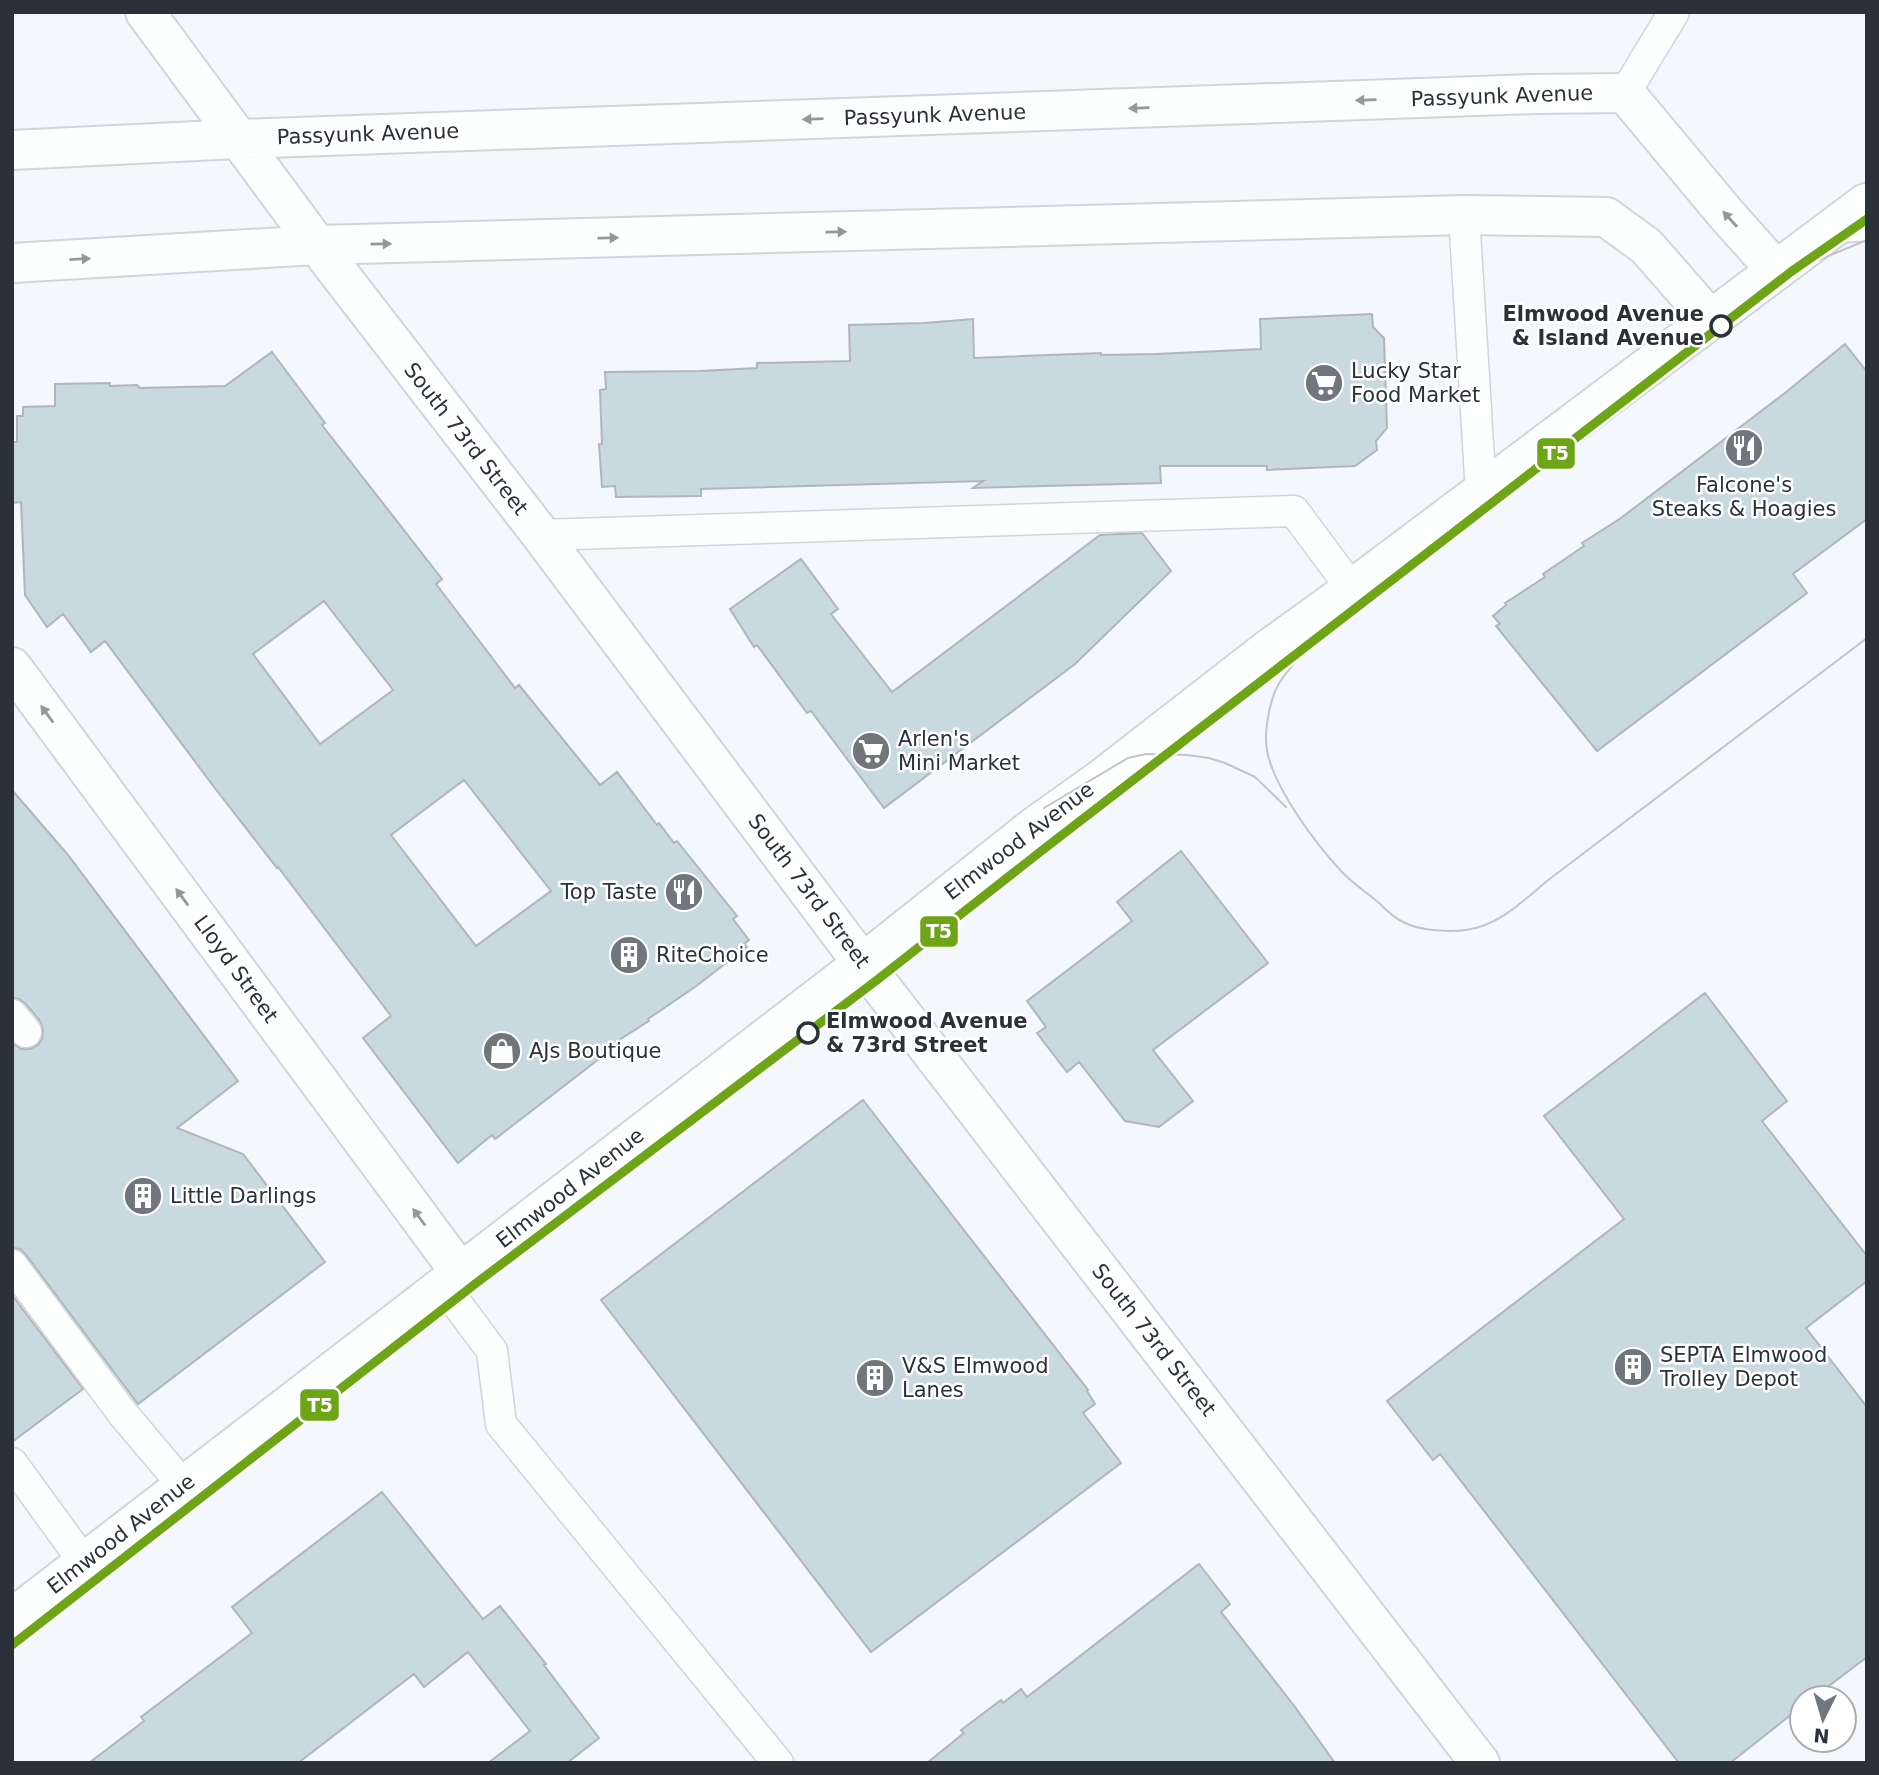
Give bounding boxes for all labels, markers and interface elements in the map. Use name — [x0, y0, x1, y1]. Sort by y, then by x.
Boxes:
street label: Passyunk Avenue — [1410, 81, 1594, 111]
one-way arrow — [1355, 95, 1377, 106]
street label: Passyunk Avenue — [843, 100, 1027, 130]
one-way arrow — [1127, 102, 1149, 114]
one-way arrow — [802, 114, 824, 125]
street label: Passyunk Avenue — [276, 119, 460, 149]
one-way arrow — [1723, 211, 1739, 228]
one-way arrow — [825, 226, 847, 237]
one-way arrow — [598, 232, 620, 243]
one-way arrow — [370, 238, 392, 249]
one-way arrow — [70, 253, 92, 264]
place label: Elmwood Avenue & Island Avenue — [1502, 302, 1704, 350]
marker: Elmwood Avenue & Island Avenue — [1710, 315, 1732, 337]
street label: South 73rd Street — [399, 358, 533, 520]
place label: Lucky Star Food Market — [1351, 359, 1480, 407]
supermarket icon: Lucky Star Food Market — [1303, 362, 1345, 404]
restaurant icon: Falcone's Steaks & Hoagies — [1723, 427, 1765, 469]
line badge: T5 — [1536, 437, 1576, 470]
text: T5 — [1543, 442, 1569, 464]
place label: Falcone's Steaks & Hoagies — [1652, 473, 1836, 521]
one-way arrow — [40, 704, 54, 723]
place label: Arlen's Mini Market — [898, 727, 1020, 775]
supermarket icon: Arlen's Mini Market — [850, 730, 892, 772]
street label: Elmwood Avenue — [940, 777, 1098, 905]
street label: South 73rd Street — [743, 809, 875, 973]
restaurant icon: Top Taste — [663, 871, 705, 913]
place label: Top Taste — [560, 880, 657, 904]
one-way arrow — [175, 887, 189, 906]
street label: Lloyd Street — [189, 911, 283, 1027]
line badge: T5 — [919, 915, 959, 948]
text: T5 — [926, 920, 952, 942]
building icon: RiteChoice — [608, 934, 650, 976]
place label: RiteChoice — [656, 943, 769, 967]
place label: Elmwood Avenue & 73rd Street — [826, 1009, 1028, 1057]
marker: Elmwood Avenue & 73rd Street — [797, 1022, 819, 1044]
shop icon: AJs Boutique — [481, 1030, 523, 1072]
place label: AJs Boutique — [529, 1039, 661, 1063]
street label: Elmwood Avenue — [492, 1123, 648, 1253]
building icon: Little Darlings — [122, 1175, 164, 1217]
place label: Little Darlings — [170, 1184, 316, 1208]
one-way arrow — [412, 1209, 427, 1227]
street label: South 73rd Street — [1087, 1259, 1221, 1421]
place label: SEPTA Elmwood Trolley Depot — [1659, 1343, 1827, 1391]
building icon: SEPTA Elmwood Trolley Depot — [1612, 1346, 1654, 1388]
place label: V&S Elmwood Lanes — [902, 1354, 1049, 1402]
building icon: V&S Elmwood Lanes — [854, 1357, 896, 1399]
line badge: T5 — [299, 1388, 340, 1422]
text: T5 — [307, 1394, 333, 1416]
street label: Elmwood Avenue — [43, 1469, 199, 1599]
north arrow — [1788, 1684, 1858, 1754]
text: N — [1813, 1724, 1830, 1748]

